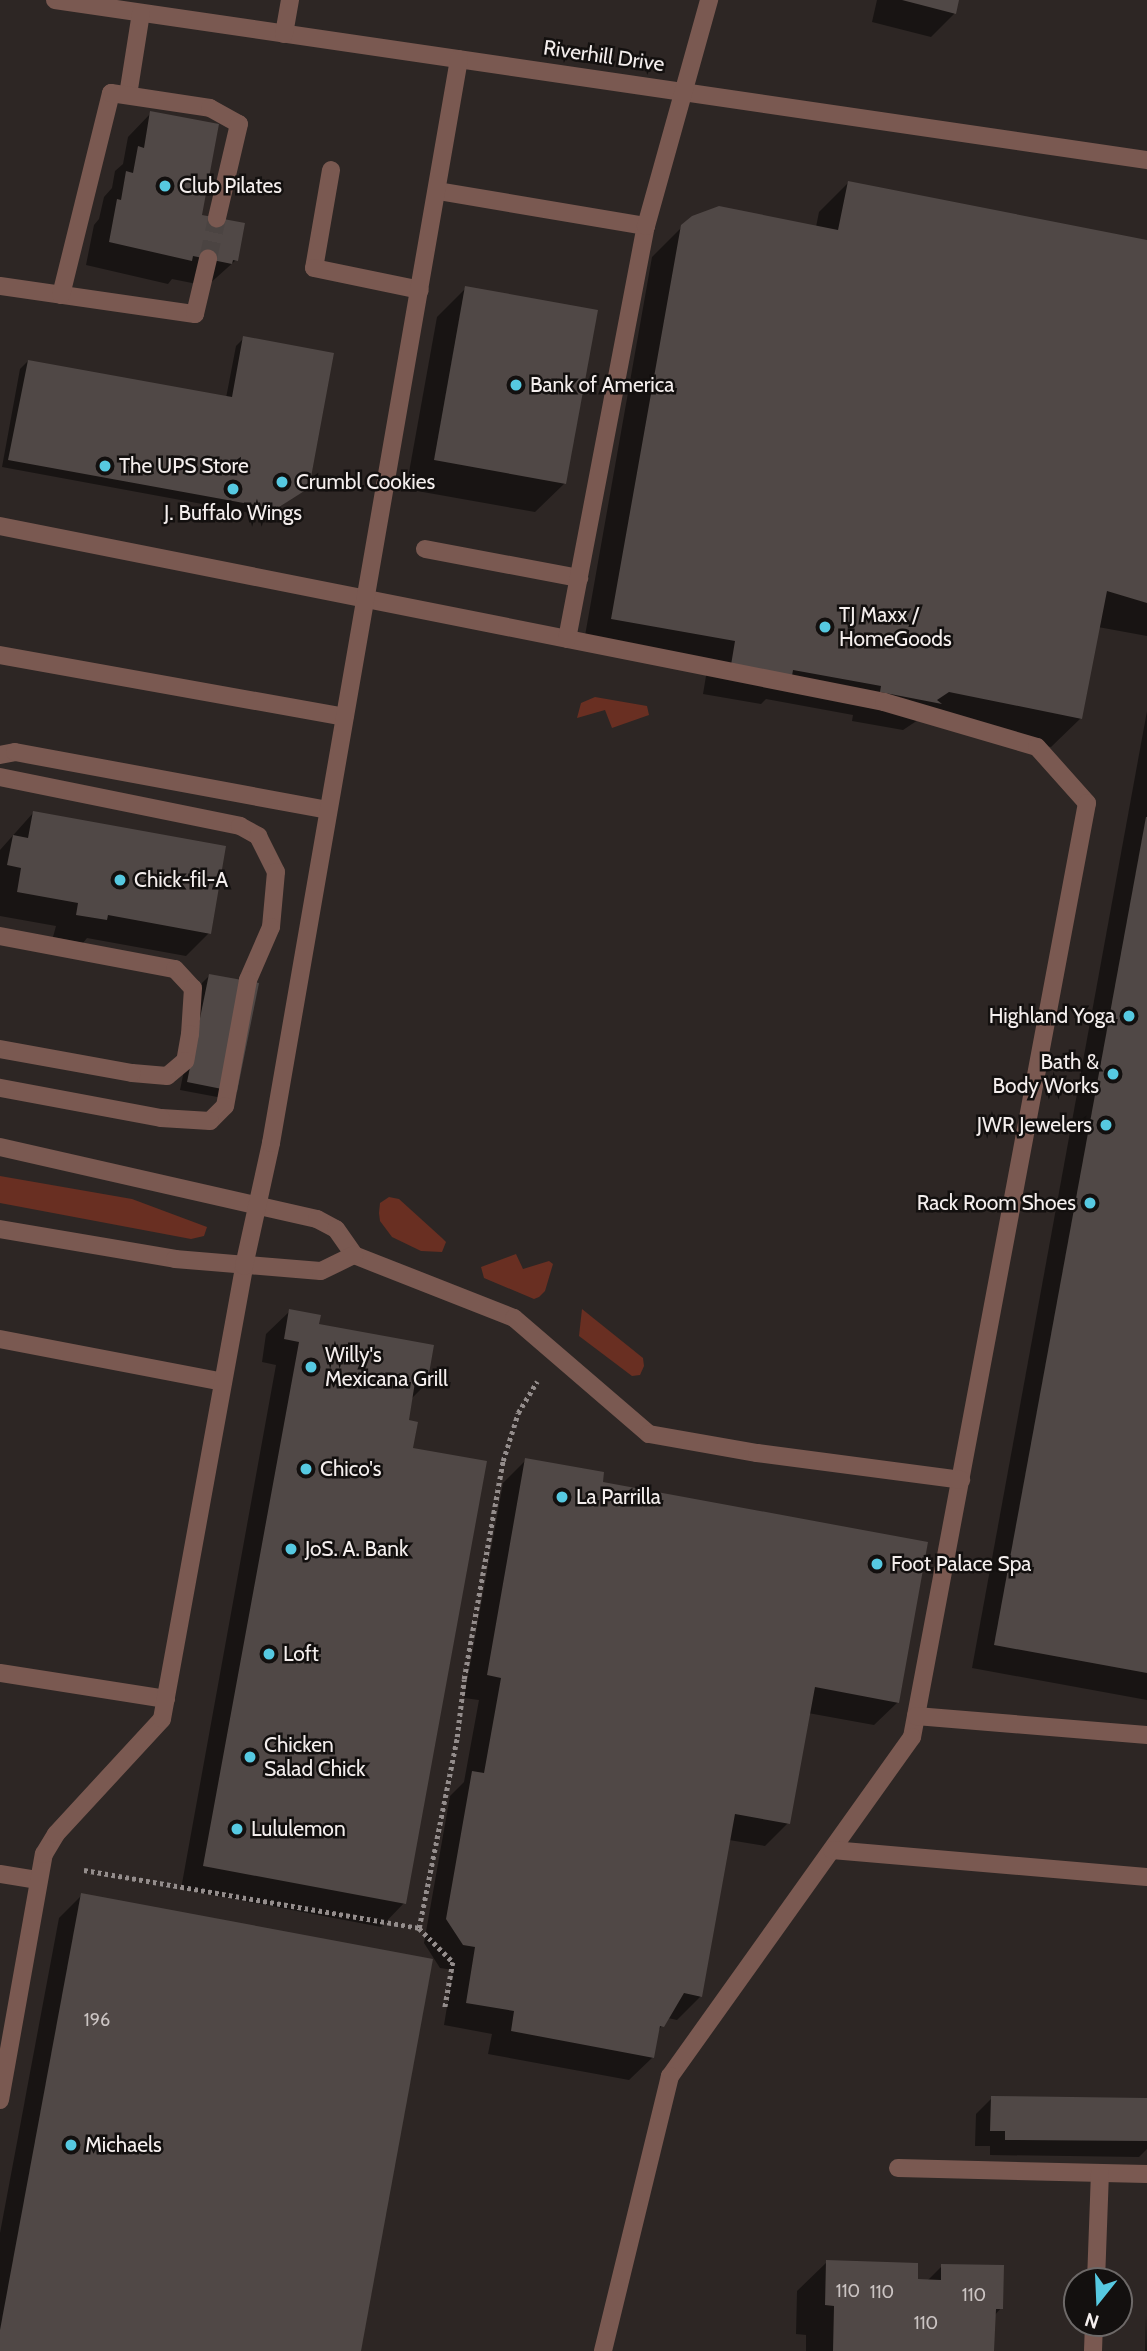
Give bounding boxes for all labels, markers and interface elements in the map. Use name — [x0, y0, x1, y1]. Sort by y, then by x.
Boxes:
street label: Riverhill Drive — [542, 35, 666, 77]
place label: Club Pilates — [179, 173, 282, 199]
marker: Club Pilates — [157, 178, 173, 194]
place label: Bank of America — [530, 372, 674, 398]
marker: Bank of America — [508, 377, 524, 393]
place label: The UPS Store — [119, 453, 249, 479]
marker: The UPS Store — [97, 458, 113, 474]
place label: Crumbl Cookies — [296, 469, 435, 495]
marker: Crumbl Cookies — [274, 474, 290, 490]
marker: J. Buffalo Wings — [225, 481, 241, 497]
place label: J. Buffalo Wings — [164, 500, 302, 526]
place label: TJ Maxx / HomeGoods — [839, 602, 952, 652]
marker: TJ Maxx / HomeGoods — [817, 619, 833, 635]
place label: Chick-fil-A — [134, 867, 228, 893]
marker: Chick-fil-A — [112, 872, 128, 888]
place label: Highland Yoga — [989, 1003, 1115, 1029]
marker: Highland Yoga — [1121, 1008, 1137, 1024]
place label: Bath & Body Works — [993, 1049, 1099, 1099]
marker: Bath & Body Works — [1105, 1066, 1121, 1082]
place label: JWR Jewelers — [977, 1112, 1092, 1138]
marker: JWR Jewelers — [1098, 1117, 1114, 1133]
place label: Rack Room Shoes — [917, 1190, 1076, 1216]
marker: Rack Room Shoes — [1082, 1195, 1098, 1211]
place label: Willy's Mexicana Grill — [325, 1342, 448, 1392]
marker: Willy's Mexicana Grill — [303, 1359, 319, 1375]
place label: Chico's — [320, 1456, 381, 1482]
marker: Chico's — [298, 1461, 314, 1477]
place label: La Parrilla — [576, 1484, 661, 1510]
marker: La Parrilla — [554, 1489, 570, 1505]
place label: JoS. A. Bank — [305, 1536, 408, 1562]
marker: JoS. A. Bank — [283, 1541, 299, 1557]
place label: Foot Palace Spa — [891, 1551, 1031, 1577]
marker: Foot Palace Spa — [869, 1556, 885, 1572]
place label: Loft — [283, 1641, 319, 1667]
marker: Loft — [261, 1646, 277, 1662]
place label: Chicken Salad Chick — [264, 1732, 365, 1782]
marker: Chicken Salad Chick — [242, 1749, 258, 1765]
place label: Lululemon — [251, 1816, 346, 1842]
marker: Lululemon — [229, 1821, 245, 1837]
house number: 196 — [84, 2009, 110, 2031]
place label: Michaels — [85, 2132, 162, 2158]
marker: Michaels — [63, 2137, 79, 2153]
north arrow — [1063, 2267, 1133, 2337]
house number: 110 — [836, 2280, 860, 2302]
house number: 110 — [870, 2281, 894, 2303]
house number: 110 — [962, 2284, 986, 2306]
text: N — [1082, 2308, 1102, 2334]
house number: 110 — [914, 2312, 938, 2334]

